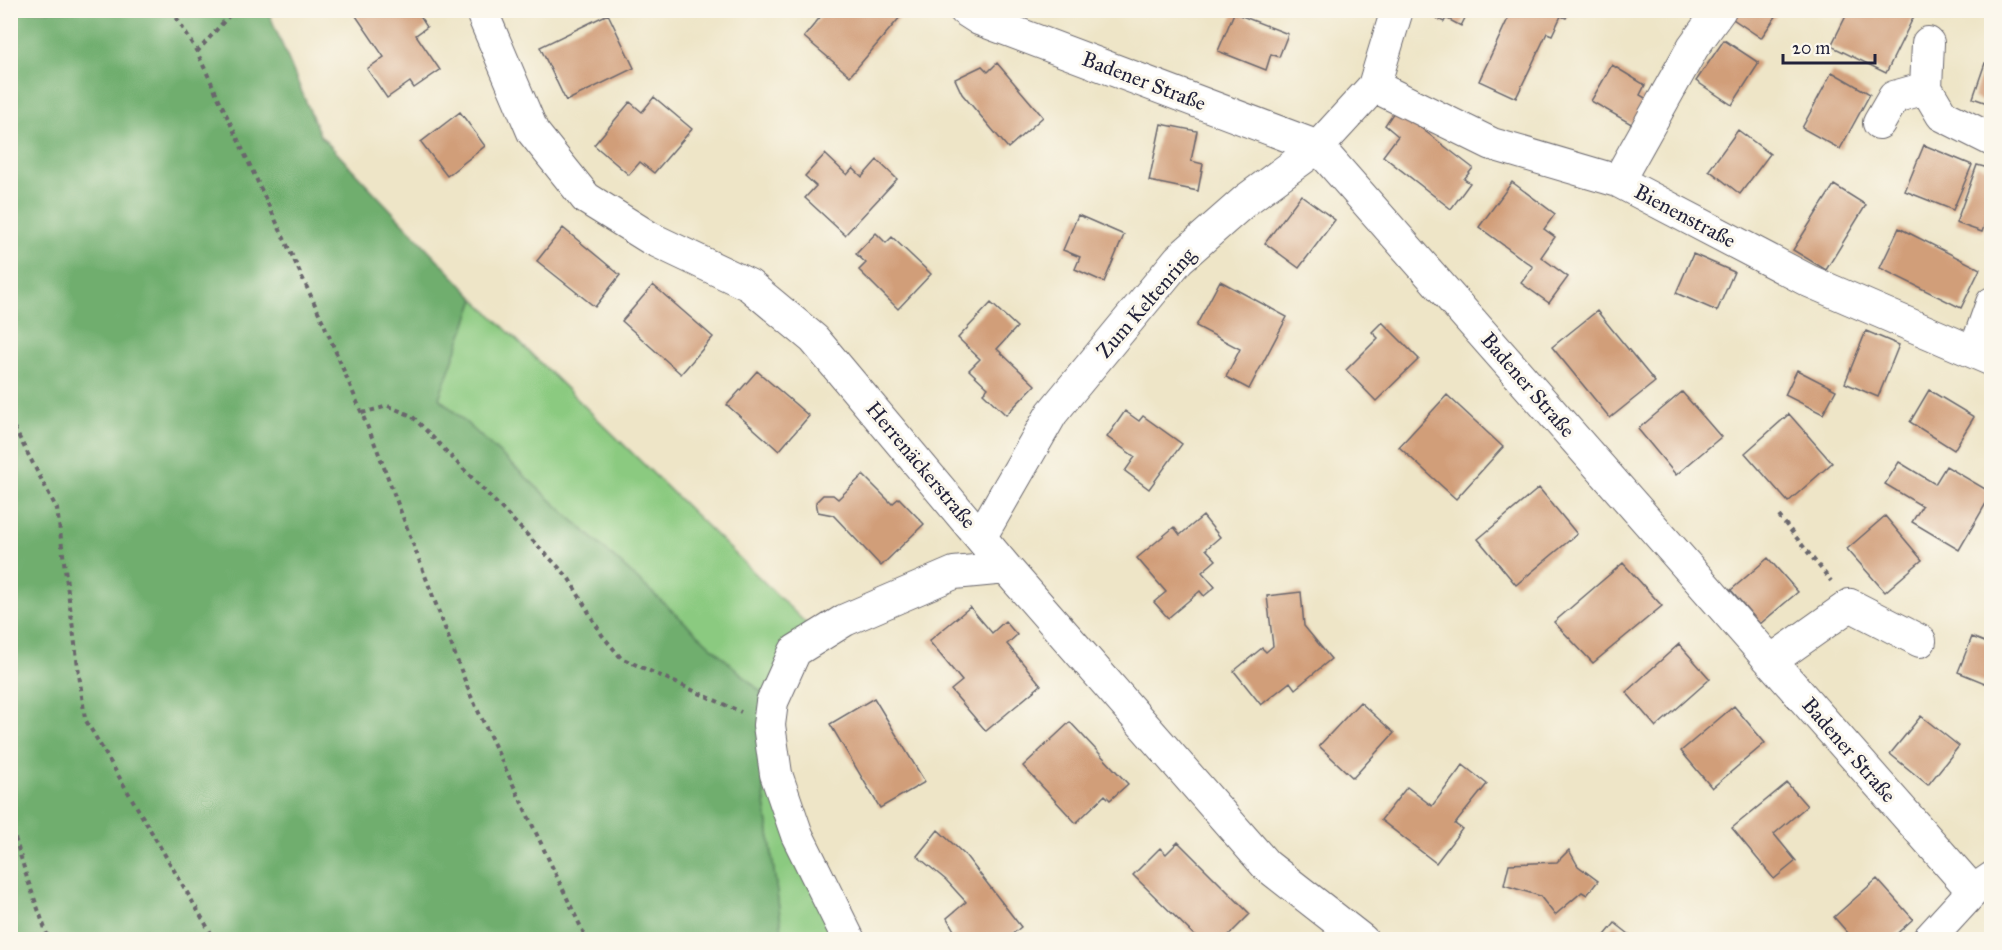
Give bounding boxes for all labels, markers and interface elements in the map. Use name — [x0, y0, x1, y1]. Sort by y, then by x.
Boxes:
scale bar — [1783, 27, 1874, 65]
text: 20 m — [1792, 37, 1830, 59]
street label: Badener Straße — [1078, 45, 1210, 117]
street label: Bienenstraße — [1630, 178, 1740, 254]
street label: Zum Keltenring — [1091, 242, 1201, 364]
street label: Badener Straße — [1475, 327, 1581, 443]
street label: Herrenäckerstraße — [860, 396, 982, 534]
street label: Badener Straße — [1796, 692, 1902, 808]

